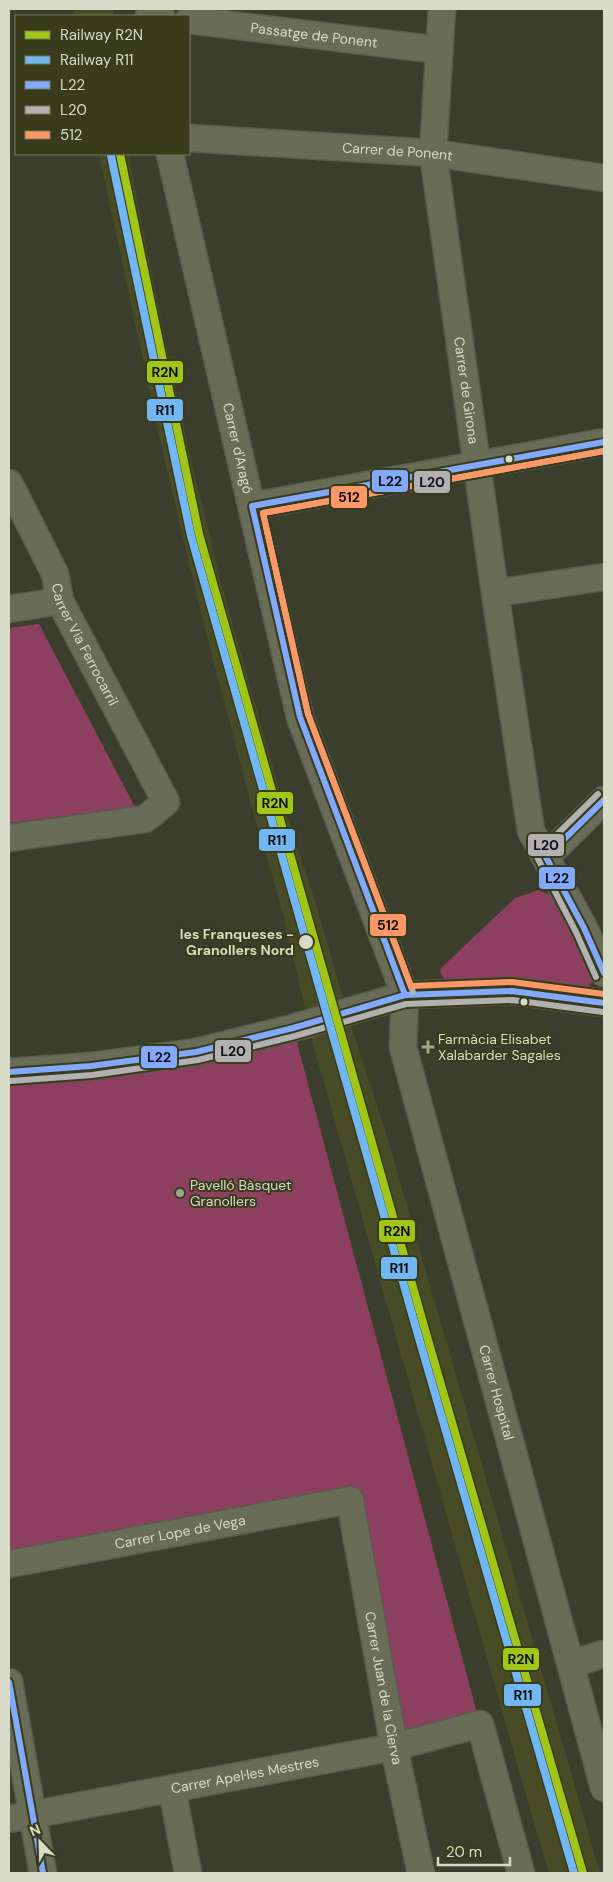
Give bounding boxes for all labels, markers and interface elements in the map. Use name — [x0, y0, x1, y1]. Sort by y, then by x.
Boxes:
legend — [15, 15, 190, 155]
street label: Passatge de Ponent — [250, 18, 379, 52]
text: Railway R2N — [60, 25, 143, 45]
text: Railway R11 — [60, 50, 134, 70]
text: L22 — [60, 75, 85, 95]
text: L20 — [60, 100, 87, 120]
text: 512 — [60, 125, 82, 145]
street label: Carrer de Ponent — [342, 138, 454, 165]
street label: Carrer de Girona — [450, 336, 483, 445]
line badge: R2N — [146, 360, 184, 384]
text: R2N — [151, 363, 179, 381]
line badge: R11 — [146, 398, 184, 422]
text: R11 — [155, 401, 175, 419]
street label: Carrer d'Aragó — [219, 401, 257, 495]
unlabelled marker — [504, 454, 514, 464]
line badge: L22 — [371, 469, 409, 493]
line badge: L20 — [413, 470, 451, 494]
text: L22 — [378, 472, 402, 490]
text: L20 — [419, 473, 445, 491]
line badge: 512 — [330, 485, 368, 509]
text: 512 — [338, 488, 360, 506]
street label: Carrer Via Ferrocarril — [48, 582, 123, 709]
line badge: R2N — [256, 791, 294, 815]
text: R2N — [261, 794, 289, 812]
line badge: R11 — [258, 828, 296, 852]
text: R11 — [267, 831, 287, 849]
line badge: L20 — [527, 833, 565, 857]
text: L20 — [533, 836, 559, 854]
line badge: L22 — [538, 866, 576, 890]
text: L22 — [545, 869, 569, 887]
line badge: 512 — [369, 913, 407, 937]
text: 512 — [377, 916, 399, 934]
place label: les Franqueses - Granollers Nord — [180, 925, 294, 959]
marker: les Franqueses - Granollers Nord — [297, 933, 315, 951]
unlabelled marker — [519, 997, 529, 1007]
place label: Farmàcia Elisabet Xalabarder Sagales — [438, 1030, 561, 1064]
line badge: L20 — [214, 1039, 252, 1063]
marker: Farmàcia Elisabet Xalabarder Sagales — [422, 1041, 434, 1053]
text: L20 — [220, 1042, 246, 1060]
line badge: L22 — [140, 1045, 178, 1069]
text: L22 — [147, 1048, 171, 1066]
place label: Pavelló Bàsquet Granollers — [190, 1176, 292, 1210]
marker: Pavelló Bàsquet Granollers — [174, 1187, 186, 1199]
line badge: R2N — [378, 1219, 416, 1243]
text: R2N — [383, 1222, 411, 1240]
line badge: R11 — [380, 1256, 418, 1280]
text: R11 — [389, 1259, 409, 1277]
street label: Carrer Hospital — [475, 1343, 518, 1442]
street label: Carrer Lope de Vega — [113, 1511, 247, 1553]
street label: Carrer Juan de la Cierva — [361, 1610, 407, 1766]
line badge: R2N — [502, 1647, 540, 1671]
text: R2N — [507, 1650, 535, 1668]
line badge: R11 — [503, 1683, 542, 1707]
text: R11 — [513, 1686, 533, 1704]
street label: Carrer Apel·les Mestres — [169, 1752, 320, 1798]
north arrow — [15, 1817, 65, 1867]
text: N — [27, 1820, 43, 1840]
scale bar — [438, 1834, 510, 1866]
text: 20 m — [446, 1842, 482, 1862]

